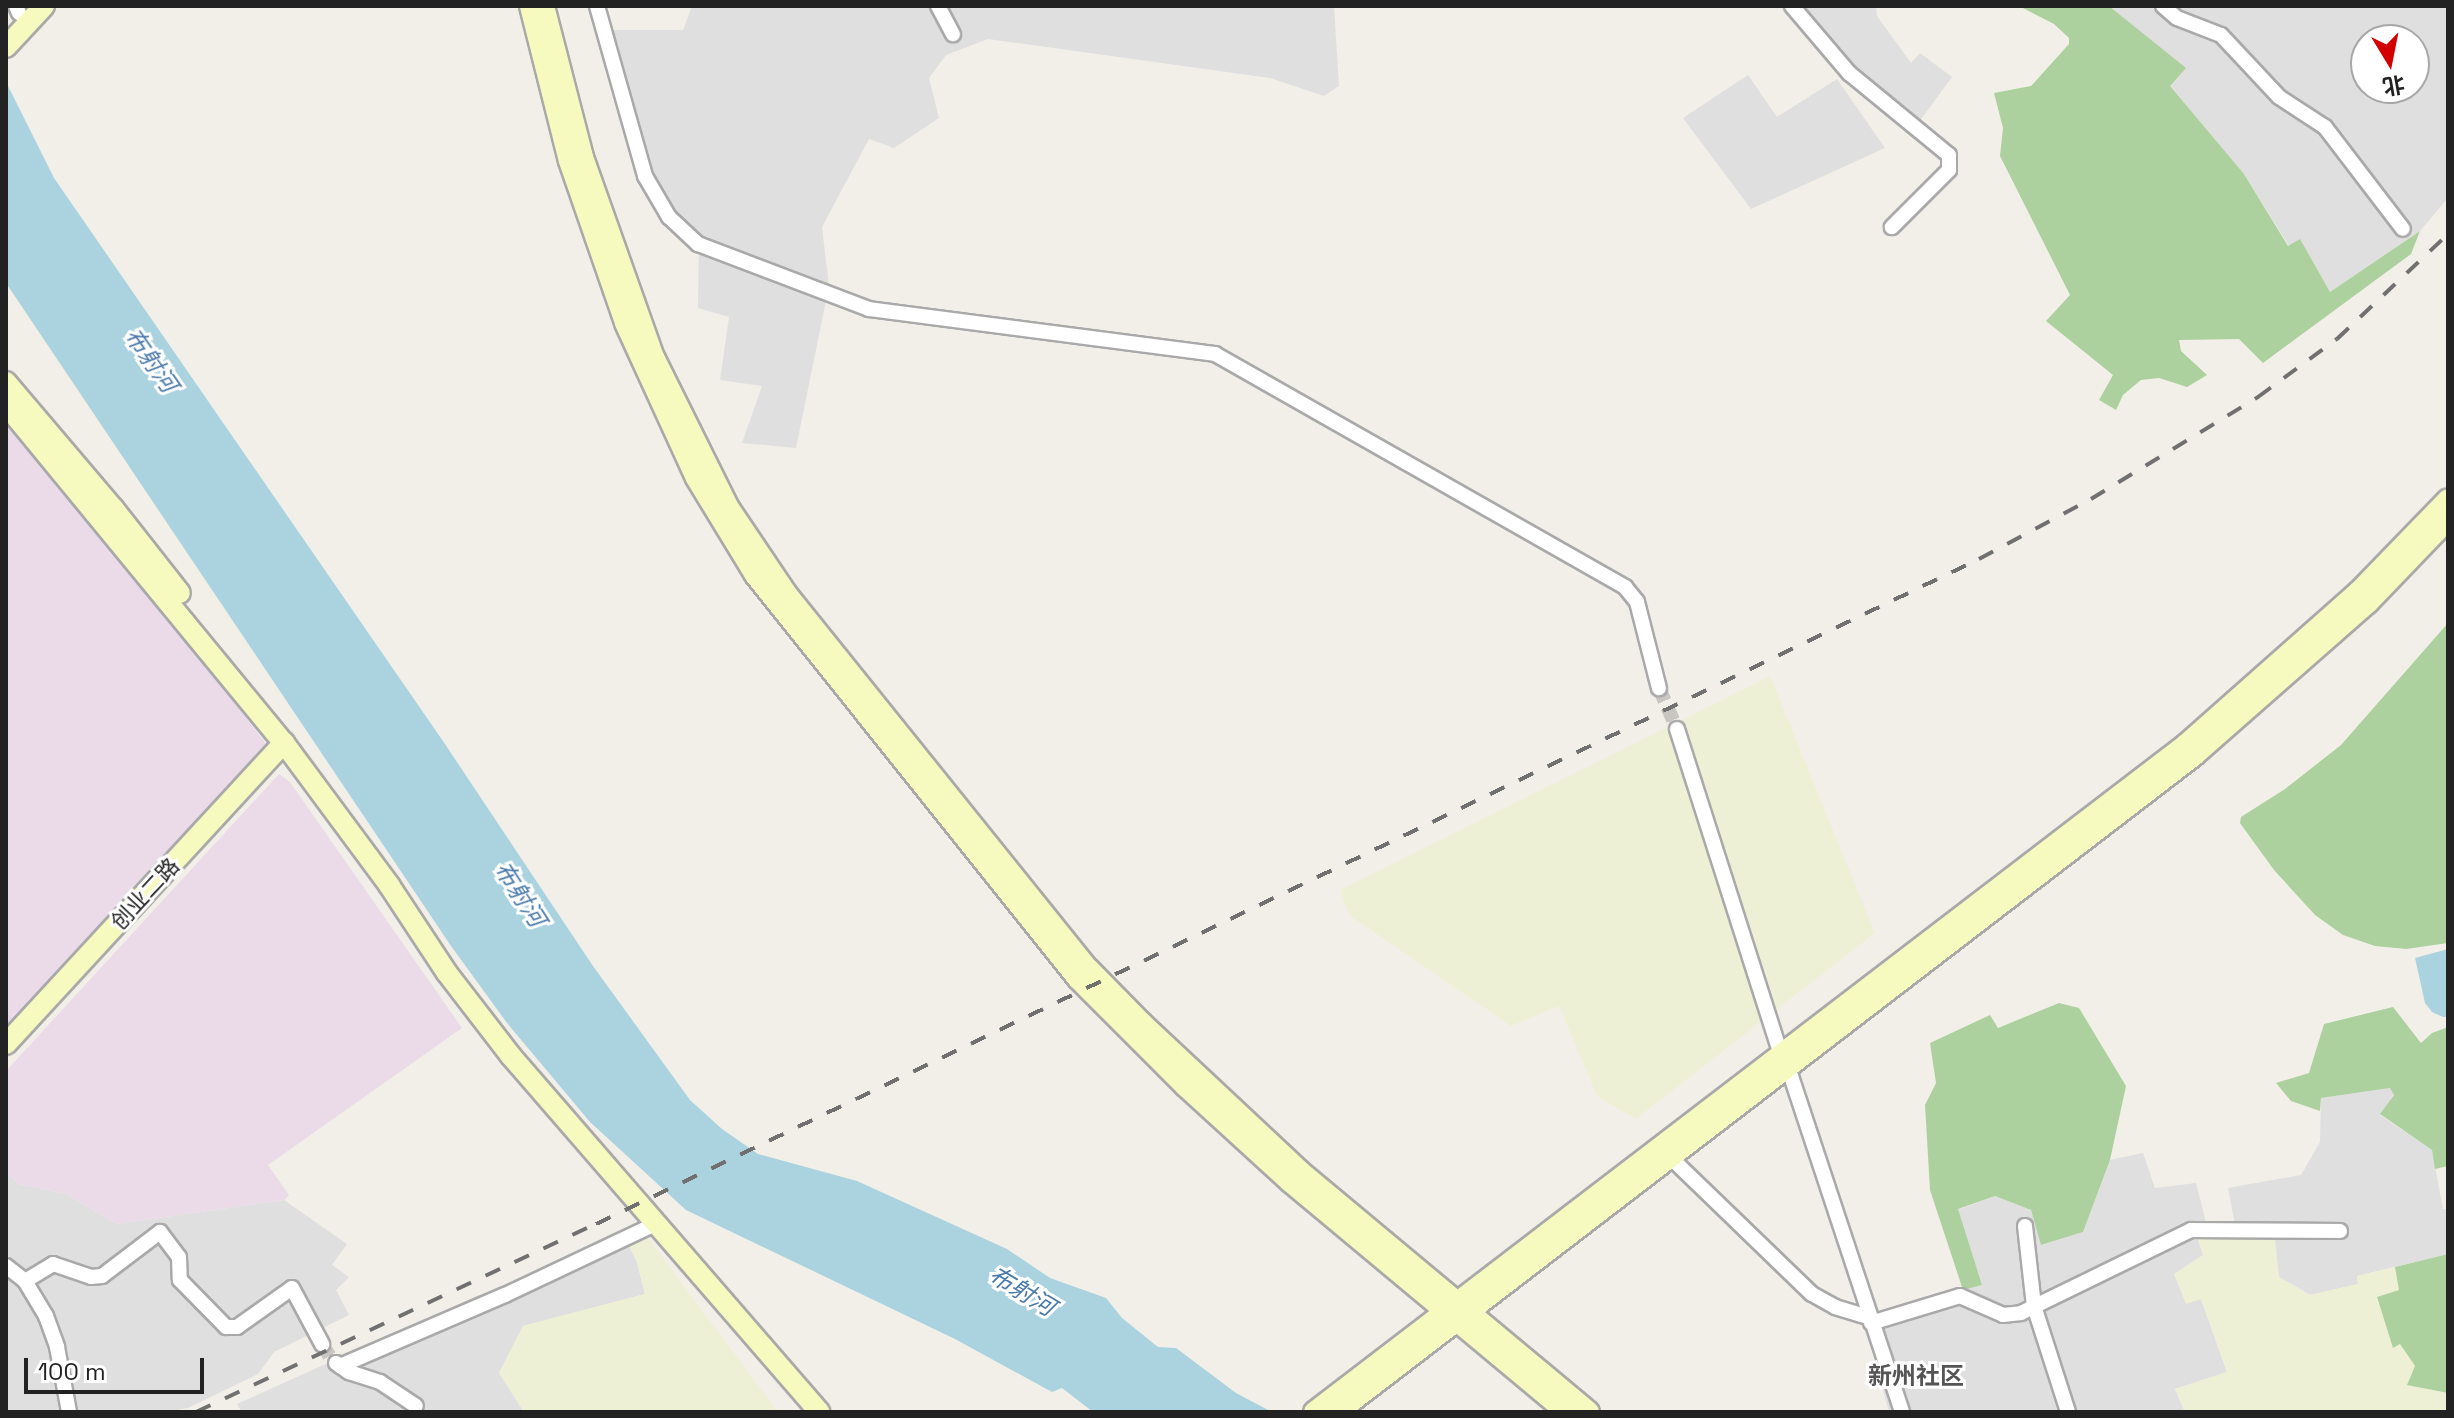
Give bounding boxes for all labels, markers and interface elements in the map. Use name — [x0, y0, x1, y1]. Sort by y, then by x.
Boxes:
north arrow — [2350, 24, 2430, 104]
text: 北 — [2381, 70, 2407, 101]
water label: 布射河 — [119, 322, 183, 398]
street label: 创业二路 — [105, 853, 185, 935]
water label: 布射河 — [488, 856, 552, 932]
water label: 布射河 — [984, 1260, 1060, 1322]
scale bar — [28, 1342, 208, 1392]
text: 100 m — [38, 1356, 106, 1387]
district label: 新州社区 — [1868, 1362, 1964, 1390]

